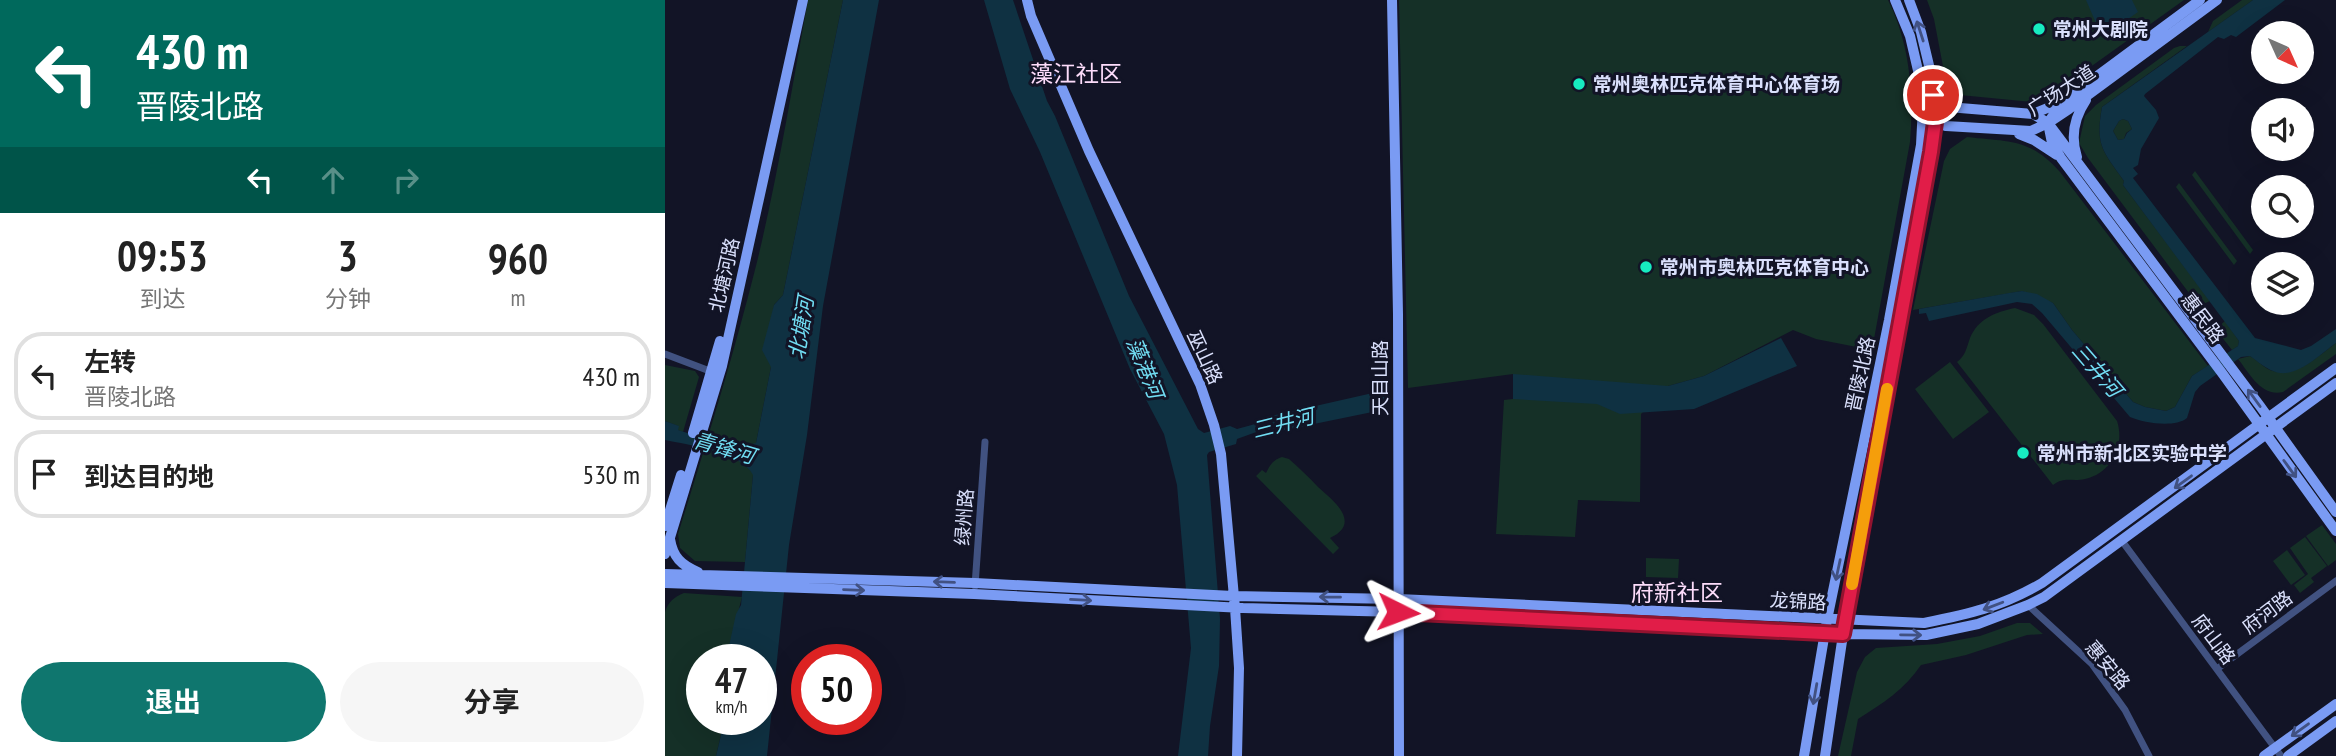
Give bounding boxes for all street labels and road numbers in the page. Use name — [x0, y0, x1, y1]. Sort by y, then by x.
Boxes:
street label: 广场大道 — [2023, 59, 2099, 121]
street label: 北塘河路 — [704, 235, 744, 315]
street label: 惠民路 — [2176, 288, 2230, 348]
street label: 巫山路 — [1182, 326, 1228, 388]
street label: 晋陵北路 — [1840, 334, 1880, 414]
street label: 天目山路 — [1368, 340, 1392, 416]
street label: 绿州路 — [950, 488, 978, 546]
street label: 府河路 — [2237, 585, 2297, 639]
street label: 龙锦路 — [1769, 588, 1827, 614]
street label: 府山路 — [2187, 609, 2241, 669]
street label: 惠安路 — [2080, 635, 2136, 695]

